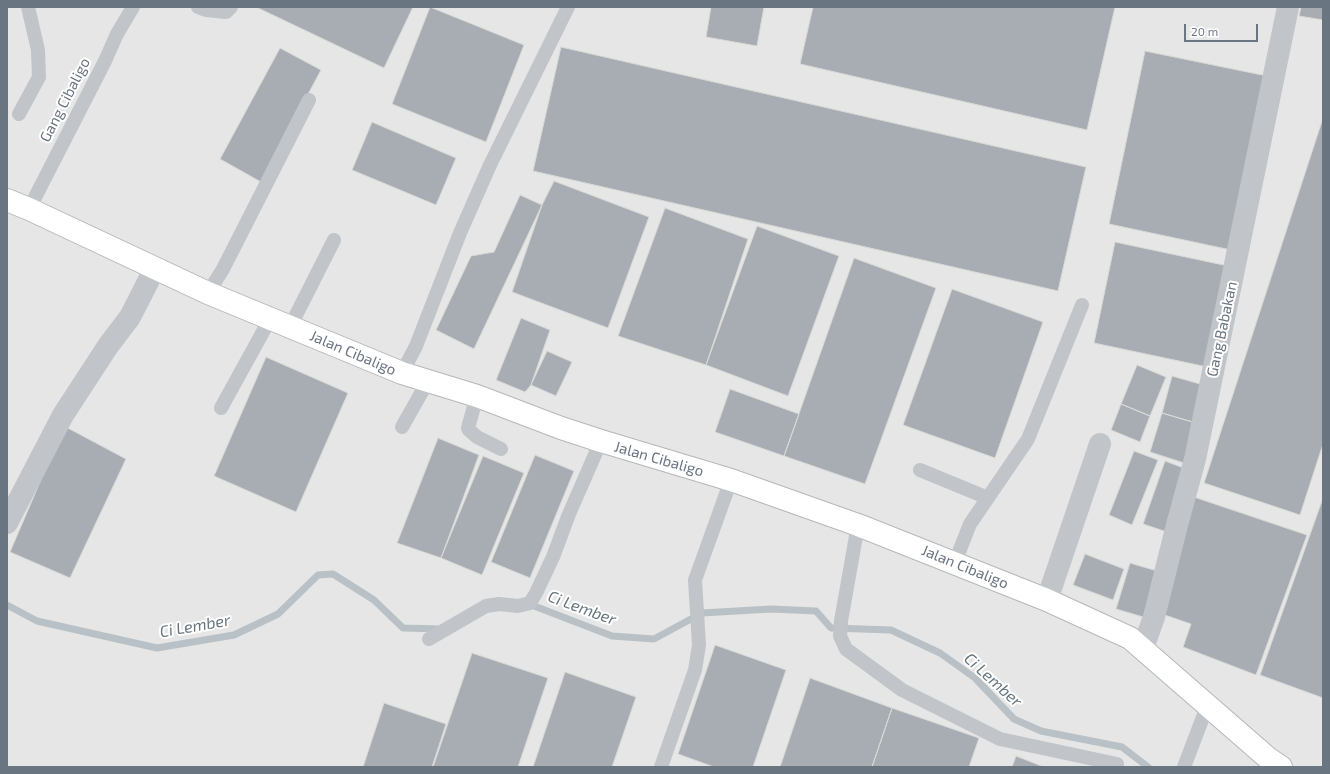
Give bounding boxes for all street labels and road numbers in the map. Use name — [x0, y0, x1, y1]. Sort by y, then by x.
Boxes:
street label: Gang Cibaligo — [36, 55, 94, 145]
street label: Gang Babakan — [1203, 280, 1241, 378]
street label: Jalan Cibaligo — [307, 327, 399, 379]
street label: Jalan Cibaligo — [612, 438, 706, 480]
street label: Jalan Cibaligo — [919, 541, 1011, 593]

